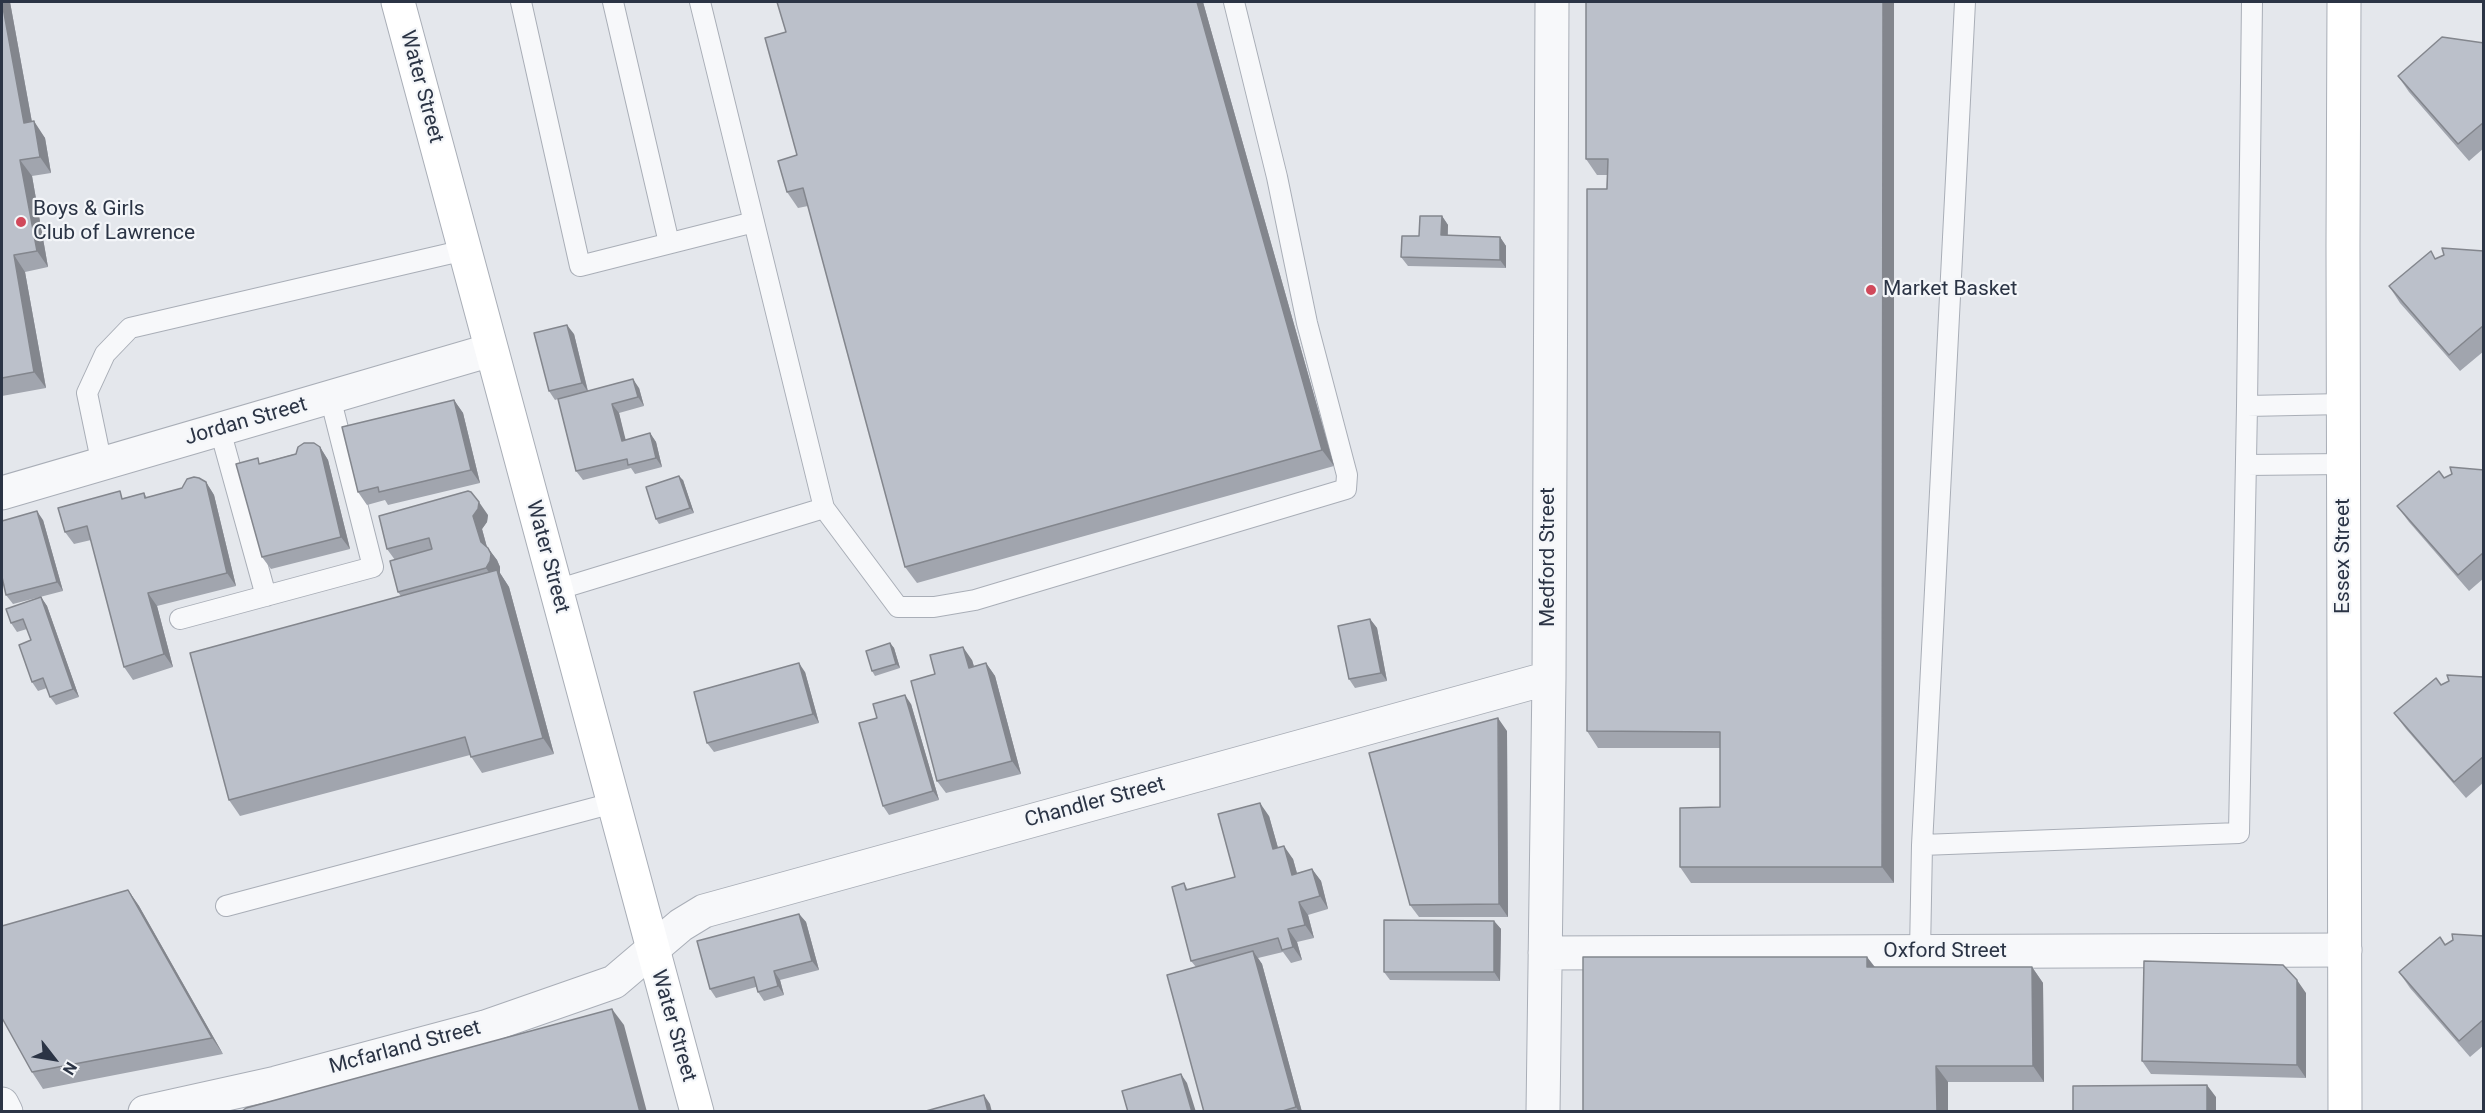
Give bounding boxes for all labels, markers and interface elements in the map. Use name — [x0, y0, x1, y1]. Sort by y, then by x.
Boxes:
street label: Water Street — [394, 28, 448, 146]
place label: Boys & Girls Club of Lawrence — [33, 197, 195, 247]
marker: Boys & Girls Club of Lawrence — [14, 215, 28, 229]
place label: Market Basket — [1883, 277, 2017, 303]
marker: Market Basket — [1864, 283, 1878, 297]
street label: Jordan Street — [182, 393, 310, 451]
street label: Medford Street — [1536, 487, 1562, 627]
street label: Water Street — [520, 498, 574, 616]
street label: Essex Street — [2331, 498, 2357, 614]
street label: Chandler Street — [1022, 772, 1168, 834]
street label: Oxford Street — [1883, 939, 2007, 965]
street label: Water Street — [645, 967, 701, 1085]
street label: Mcfarland Street — [327, 1016, 483, 1080]
north arrow — [24, 1029, 84, 1089]
text: N — [59, 1059, 81, 1078]

